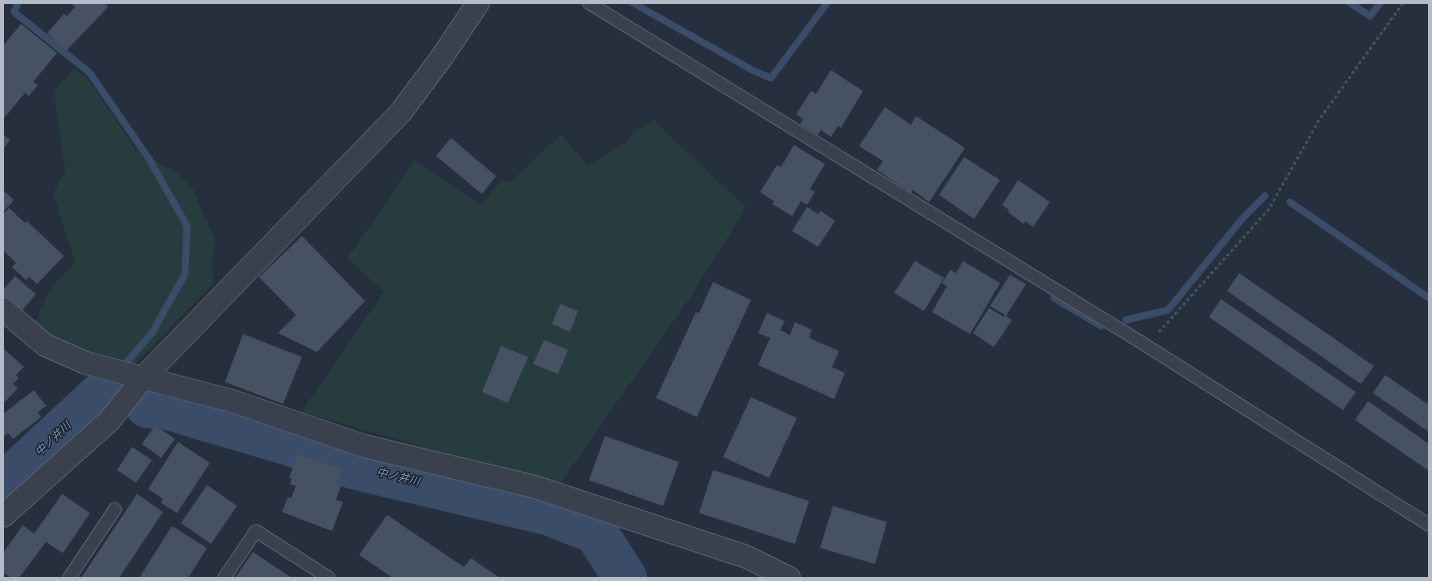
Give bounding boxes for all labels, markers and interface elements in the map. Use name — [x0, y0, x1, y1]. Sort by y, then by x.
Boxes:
water label: 中ノ井川 — [32, 419, 74, 459]
water label: 中ノ井川 — [375, 466, 421, 488]

